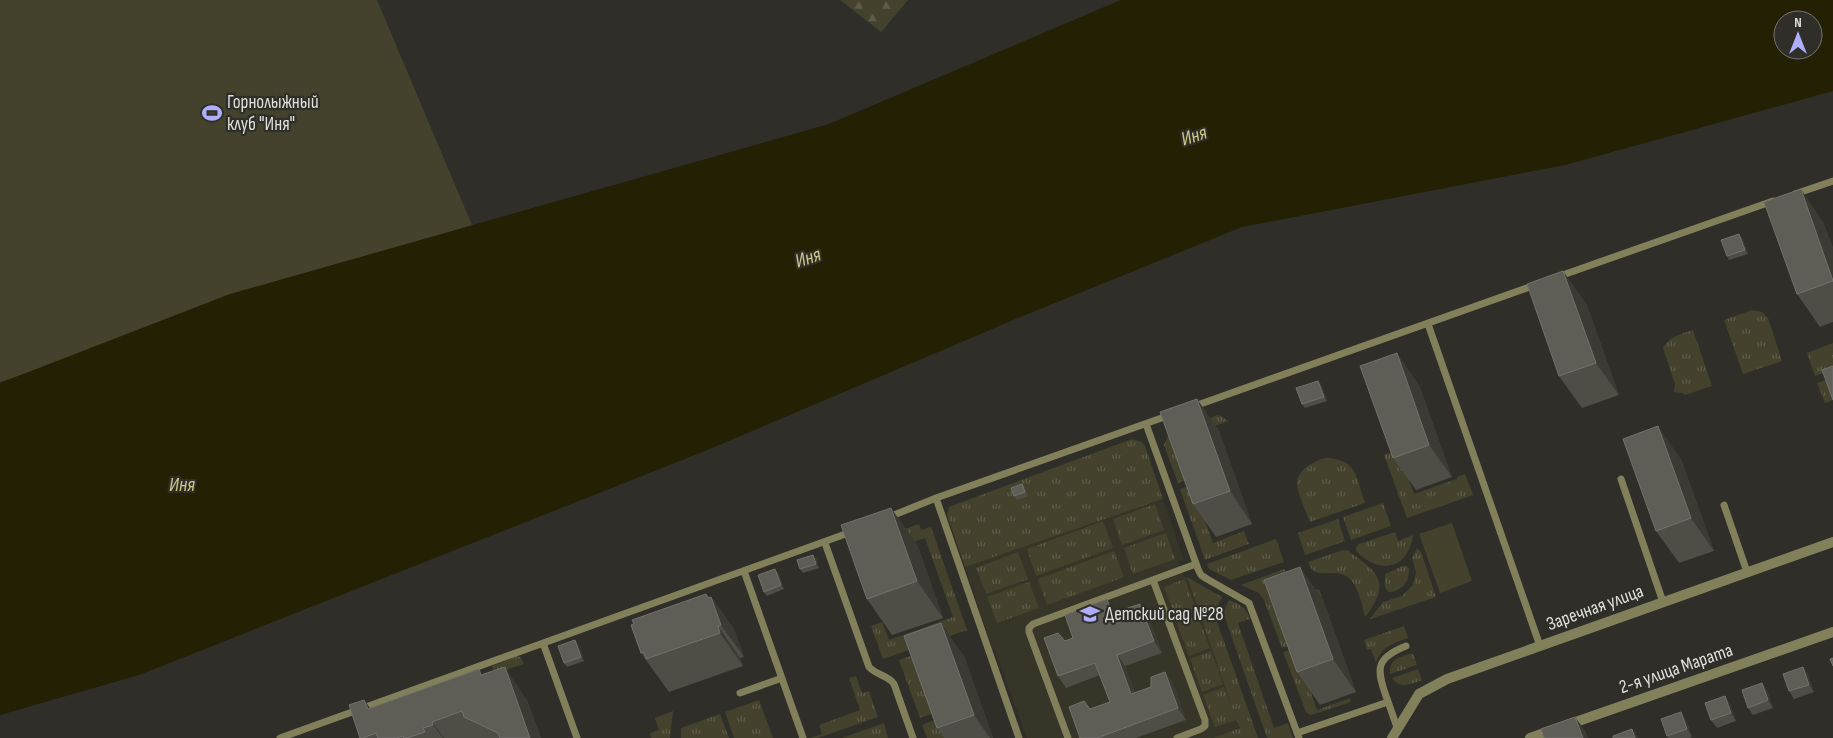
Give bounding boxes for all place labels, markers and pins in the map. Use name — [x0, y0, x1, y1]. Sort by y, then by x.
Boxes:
place label: Горнолыжный клуб "Иня" — [227, 91, 319, 136]
sports icon: Горнолыжный клуб "Иня" — [201, 102, 223, 124]
school or university icon: Детский сад №28 — [1079, 603, 1101, 625]
place label: Детский сад №28 — [1105, 603, 1224, 626]

